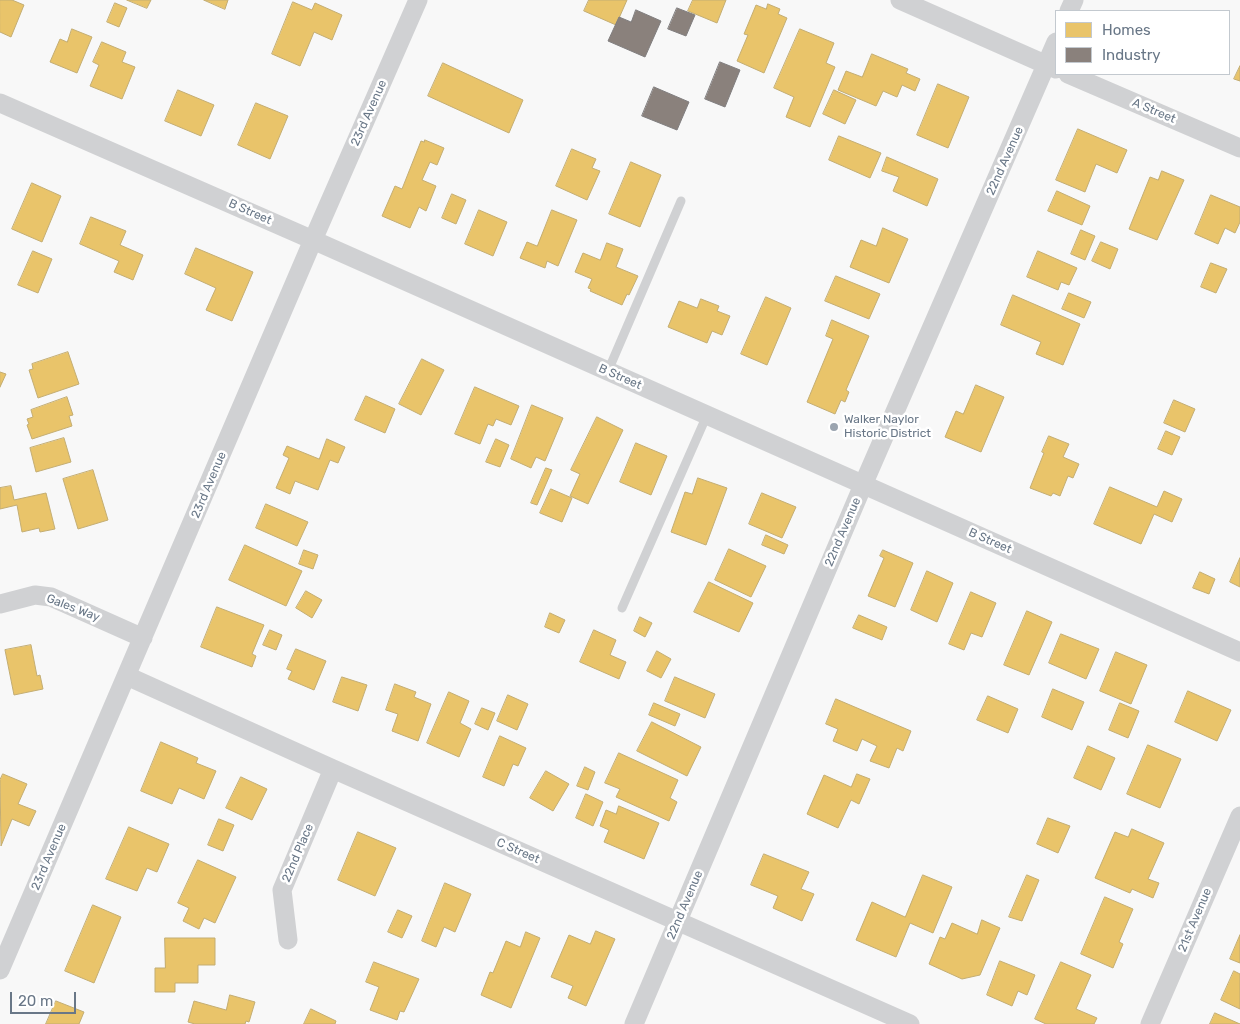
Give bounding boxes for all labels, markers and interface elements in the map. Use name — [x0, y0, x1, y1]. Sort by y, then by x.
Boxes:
legend — [1055, 10, 1230, 75]
text: Homes — [1102, 21, 1151, 39]
text: Industry — [1102, 46, 1161, 64]
street label: 23rd Avenue — [348, 78, 390, 148]
street label: A Street — [1130, 95, 1178, 127]
street label: 22nd Avenue — [983, 125, 1027, 197]
street label: B Street — [226, 196, 274, 228]
street label: B Street — [596, 361, 644, 393]
place label: Walker Naylor Historic District — [844, 413, 931, 441]
marker: Walker Naylor Historic District — [828, 421, 840, 433]
street label: 23rd Avenue — [189, 450, 229, 520]
street label: 22nd Avenue — [822, 495, 864, 569]
street label: B Street — [966, 525, 1014, 557]
street label: Gales Way — [44, 591, 102, 625]
street label: 23rd Avenue — [29, 822, 69, 892]
street label: 22nd Place — [279, 822, 317, 884]
street label: C Street — [494, 835, 542, 867]
street label: 22nd Avenue — [664, 868, 706, 942]
street label: 21st Avenue — [1175, 886, 1215, 954]
scale bar — [12, 982, 79, 1014]
text: 20 m — [18, 992, 53, 1010]

